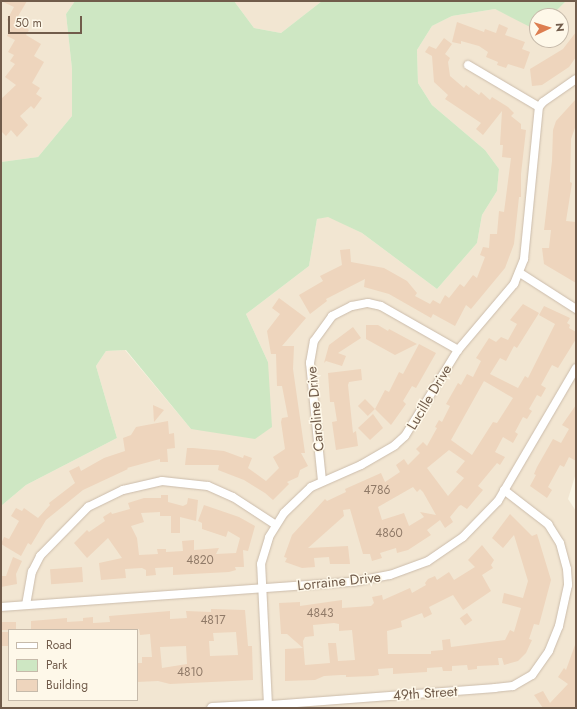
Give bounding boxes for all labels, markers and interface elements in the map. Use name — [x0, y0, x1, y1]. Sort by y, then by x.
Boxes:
scale bar — [10, 8, 84, 34]
north arrow — [529, 8, 569, 48]
text: 50 m — [15, 14, 42, 32]
text: N — [552, 22, 568, 32]
street label: Lucille Drive — [403, 362, 455, 432]
street label: Caroline Drive — [303, 366, 327, 452]
house number: 4786 — [364, 484, 390, 498]
house number: 4860 — [375, 527, 403, 541]
house number: 4820 — [186, 554, 214, 568]
street label: Lorraine Drive — [296, 568, 382, 594]
house number: 4843 — [306, 607, 334, 621]
house number: 4817 — [200, 614, 226, 628]
legend — [8, 629, 138, 701]
text: Road — [46, 636, 72, 654]
text: Park — [46, 656, 67, 674]
house number: 4810 — [177, 666, 203, 680]
text: Building — [46, 676, 88, 694]
street label: 49th Street — [392, 682, 458, 704]

